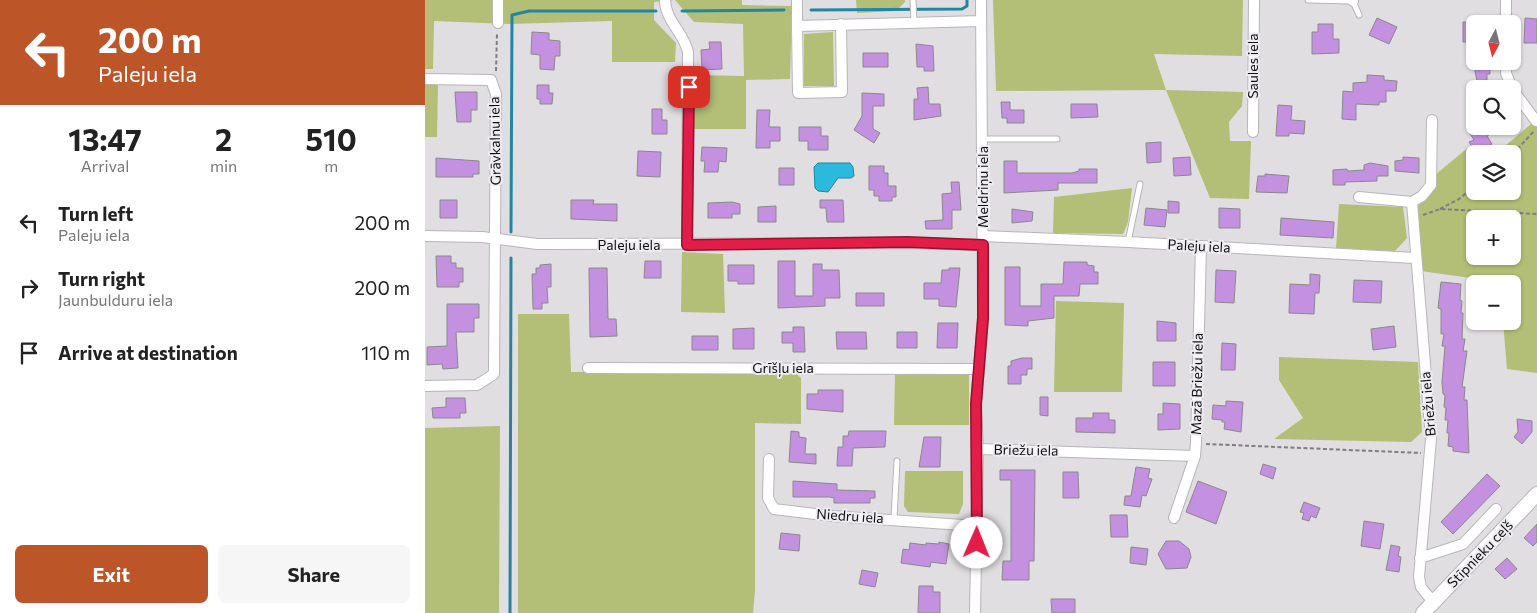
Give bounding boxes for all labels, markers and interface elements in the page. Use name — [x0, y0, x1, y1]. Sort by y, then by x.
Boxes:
north arrow — [1466, 15, 1521, 70]
map controls — [1466, 15, 1521, 330]
text: 200 m — [98, 17, 201, 60]
icon: left — [15, 20, 80, 85]
street label: Saules iela — [1244, 33, 1261, 99]
text: Paleju iela — [98, 60, 197, 87]
pin — [668, 66, 710, 108]
icon: arrive — [675, 73, 703, 101]
button: search — [1466, 80, 1521, 135]
street label: Grāvkalnu iela — [485, 96, 504, 186]
text: 13:47 — [68, 120, 142, 157]
text: 2 — [215, 120, 232, 157]
text: 510 — [306, 120, 357, 157]
button: layers — [1466, 145, 1521, 200]
street label: Meldriņu iela — [974, 146, 992, 228]
text: Arrival — [81, 156, 129, 175]
text: min — [210, 156, 237, 175]
text: m — [324, 156, 338, 175]
text: Turn left — [58, 202, 133, 225]
icon: left — [15, 209, 43, 237]
button: + — [1466, 210, 1521, 265]
text: 200 m — [355, 211, 410, 234]
text: Paleju iela — [58, 225, 130, 244]
street label: Paleju iela — [1167, 235, 1231, 256]
street label: Paleju iela — [598, 236, 660, 253]
text: Turn right — [58, 267, 145, 290]
icon: right — [15, 274, 43, 302]
button: − — [1466, 275, 1521, 330]
text: 200 m — [355, 276, 410, 299]
text: Jaunbulduru iela — [58, 290, 173, 309]
street label: Mazā Briežu iela — [1187, 333, 1206, 435]
icon: arrive — [15, 339, 43, 367]
text: Arrive at destination — [58, 341, 238, 364]
text: 110 m — [361, 341, 410, 364]
street label: Grīšļu iela — [752, 359, 814, 377]
street label: Briežu iela — [1416, 371, 1439, 437]
street label: Briežu iela — [993, 440, 1059, 459]
street label: Niedru iela — [816, 505, 884, 526]
position arrow — [950, 516, 1002, 568]
street label: Stīpnieku ceļš — [1443, 516, 1517, 592]
button: Exit — [15, 545, 208, 603]
button: Share — [218, 545, 410, 603]

